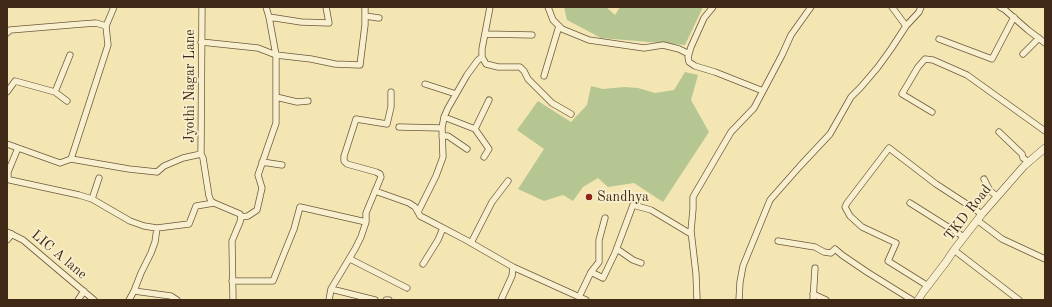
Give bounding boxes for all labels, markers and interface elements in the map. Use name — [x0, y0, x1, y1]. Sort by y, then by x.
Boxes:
street label: Jyothi Nagar Lane — [182, 29, 198, 143]
street label: TKD Road — [941, 182, 995, 244]
place label: Sandhya — [597, 189, 649, 205]
marker: Sandhya — [584, 192, 594, 202]
street label: LIC A lane — [28, 227, 90, 283]

